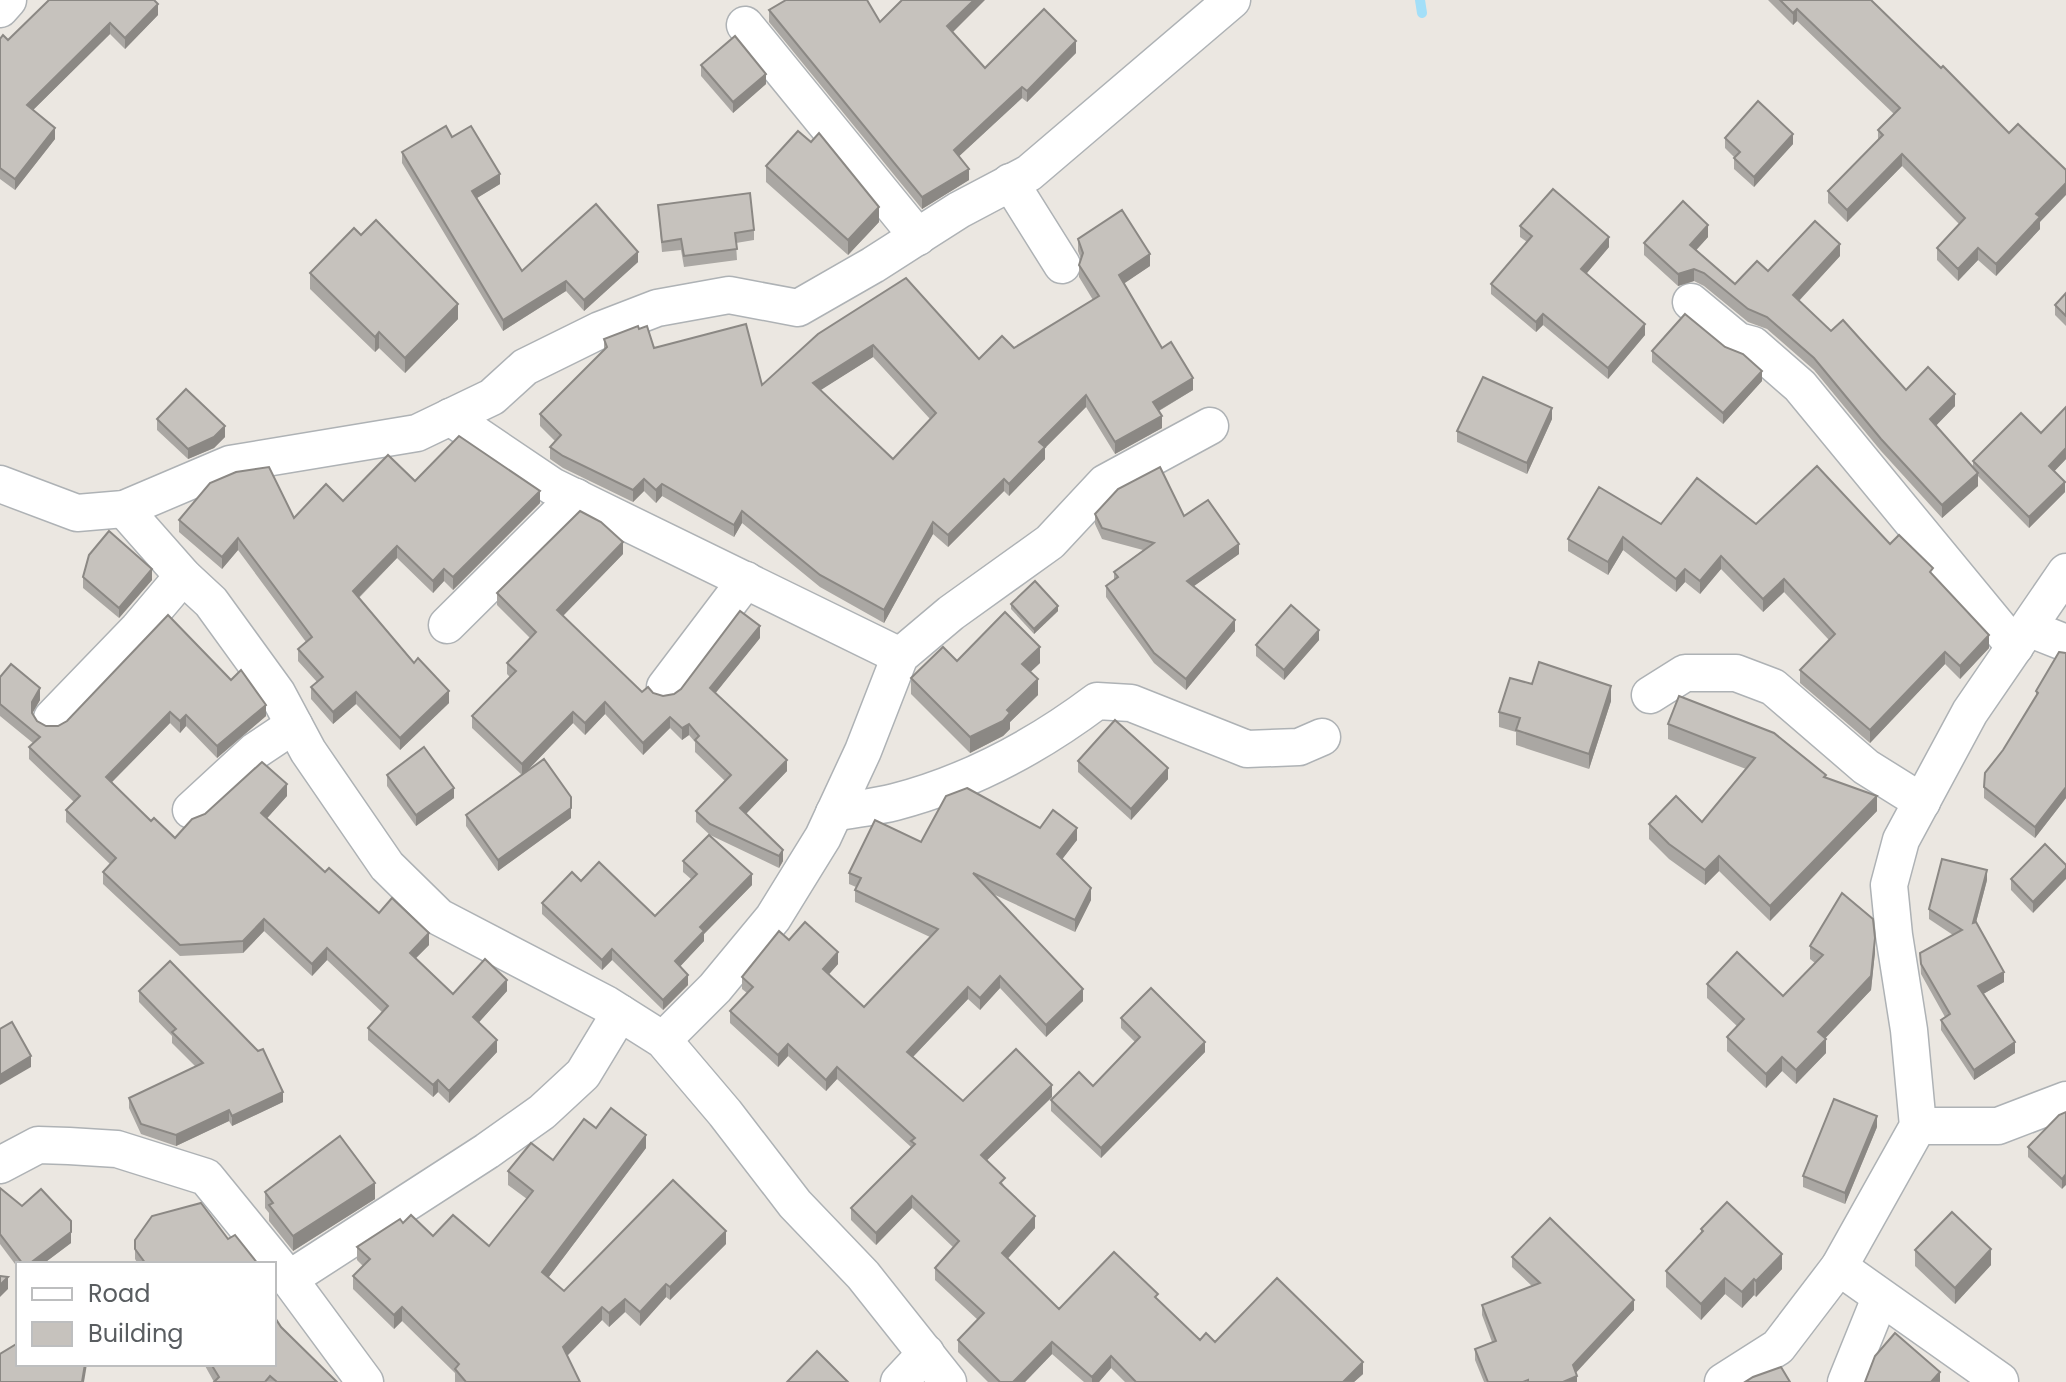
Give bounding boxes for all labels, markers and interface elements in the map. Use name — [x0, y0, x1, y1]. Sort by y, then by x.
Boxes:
legend — [16, 1262, 276, 1366]
text: Road — [88, 1277, 150, 1310]
text: Building — [88, 1317, 184, 1350]

